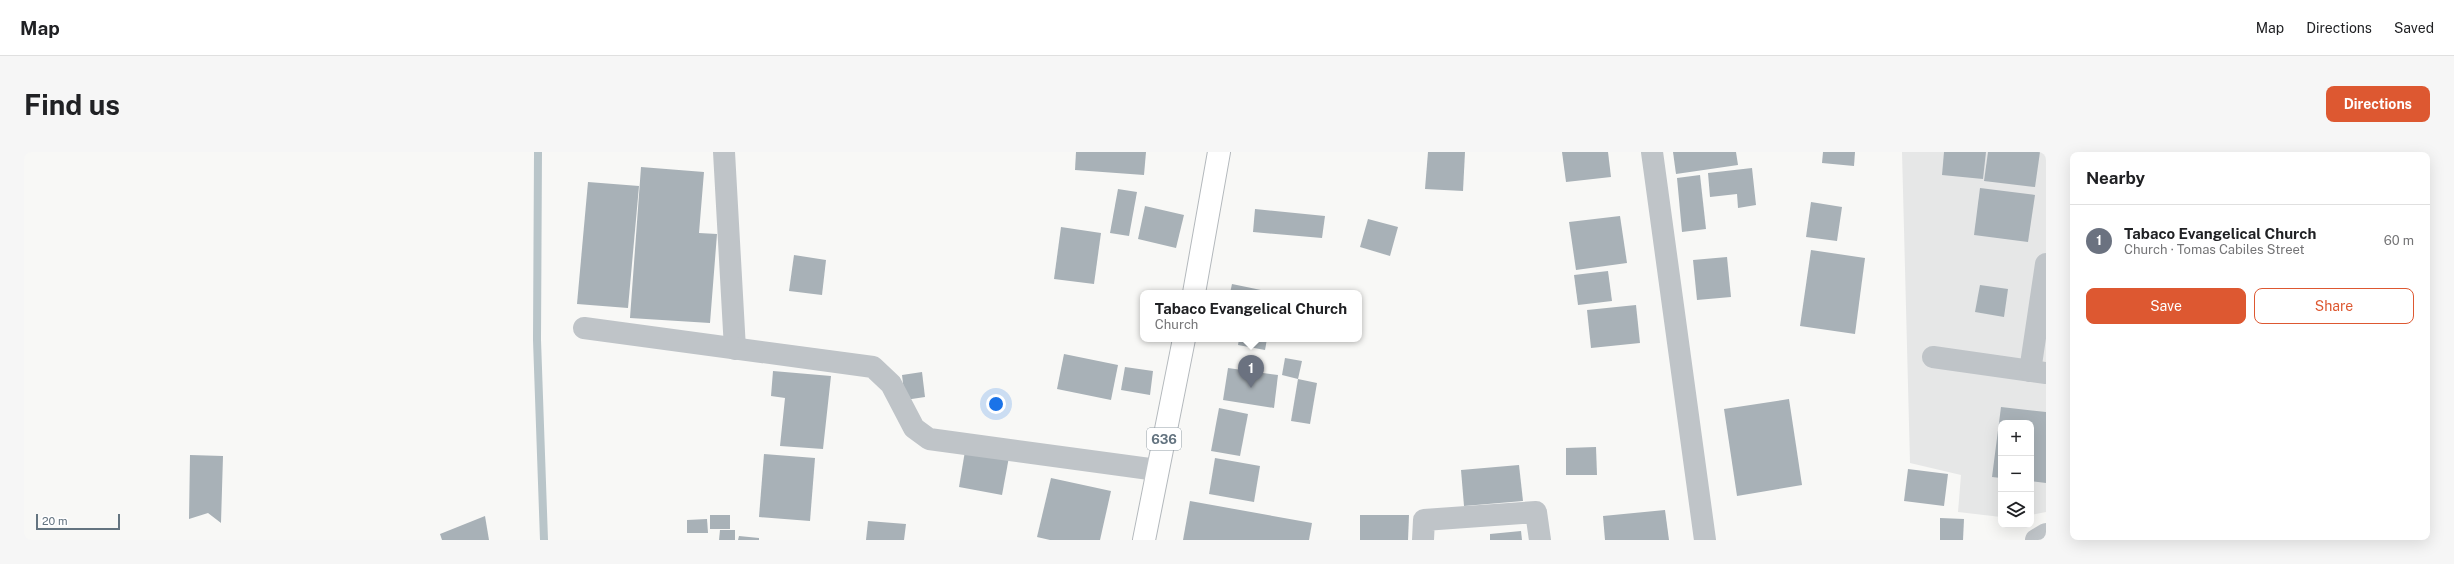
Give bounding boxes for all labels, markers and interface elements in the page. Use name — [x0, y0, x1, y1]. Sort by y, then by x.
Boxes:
text: Map — [20, 17, 60, 39]
text: Map — [2256, 20, 2284, 36]
text: Directions — [2306, 20, 2372, 36]
text: Saved — [2394, 20, 2434, 36]
button: Directions — [2326, 86, 2430, 122]
text: Find us — [24, 88, 120, 121]
text: Nearby — [2086, 168, 2145, 188]
text: Tabaco Evangelical Church — [2124, 225, 2316, 242]
text: 1 — [2096, 233, 2102, 248]
text: 60 m — [2384, 233, 2414, 248]
text: Church · Tomas Cabiles Street — [2124, 242, 2305, 257]
button: Save — [2086, 288, 2246, 324]
button: Share — [2254, 288, 2414, 324]
popup — [1140, 290, 1362, 342]
text: Tabaco Evangelical Church — [1155, 300, 1347, 317]
text: Church — [1155, 317, 1198, 332]
pin: 1 — [1238, 355, 1264, 388]
your location — [986, 394, 1006, 414]
map controls — [1998, 420, 2034, 528]
button: + — [1998, 420, 2034, 456]
road number: 636 — [1147, 428, 1181, 450]
button: − — [1998, 456, 2034, 492]
button: layers — [1998, 492, 2034, 528]
scale bar — [36, 512, 120, 531]
text: 20 m — [42, 515, 67, 527]

